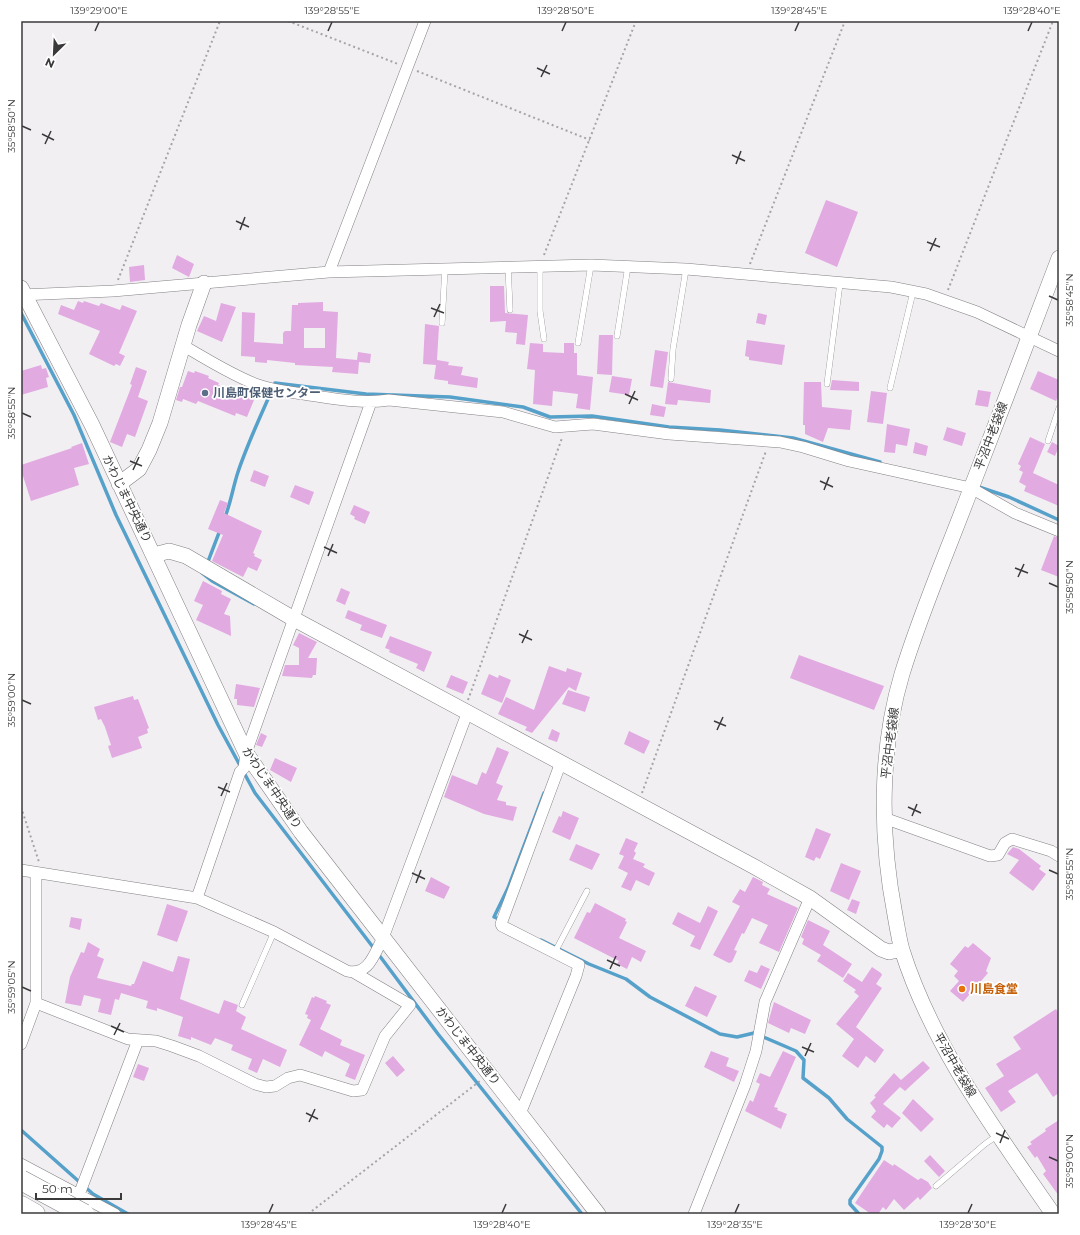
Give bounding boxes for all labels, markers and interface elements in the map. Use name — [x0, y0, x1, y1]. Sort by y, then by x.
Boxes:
text: 139°29'00"E — [70, 4, 128, 17]
text: 139°28'55"E — [304, 4, 360, 17]
text: 139°28'50"E — [538, 4, 595, 17]
text: 139°28'45"E — [771, 4, 827, 17]
text: 139°28'40"E — [1003, 4, 1061, 17]
north arrow — [34, 34, 74, 74]
text: N — [43, 55, 57, 71]
text: 35°58'50"N — [5, 99, 18, 153]
text: 35°58'45"N — [1063, 273, 1076, 327]
place label: 川島町保健センター — [213, 385, 321, 400]
text: 35°58'55"N — [5, 387, 18, 439]
marker: 川島町保健センター — [200, 388, 210, 398]
street label: 平沼中老袋線 — [971, 400, 1010, 472]
street label: かわじま中央通り — [100, 452, 155, 545]
text: 35°58'50"N — [1063, 560, 1076, 614]
text: 35°59'00"N — [5, 673, 18, 727]
street label: 平沼中老袋線 — [878, 706, 901, 780]
street label: かわじま中央通り — [239, 744, 305, 832]
text: 35°58'55"N — [1063, 848, 1076, 900]
text: 35°59'05"N — [5, 960, 18, 1014]
place label: 川島食堂 — [970, 981, 1018, 996]
marker: 川島食堂 — [957, 984, 967, 994]
street label: かわじま中央通り — [433, 1003, 504, 1088]
street label: 平沼中老袋線 — [931, 1030, 980, 1100]
text: 35°59'00"N — [1063, 1134, 1076, 1188]
scale bar — [36, 1175, 121, 1201]
text: 50 m — [42, 1181, 73, 1196]
text: 139°28'45"E — [241, 1218, 297, 1231]
text: 139°28'40"E — [473, 1218, 531, 1231]
text: 139°28'35"E — [707, 1218, 763, 1231]
text: 139°28'30"E — [940, 1218, 997, 1231]

